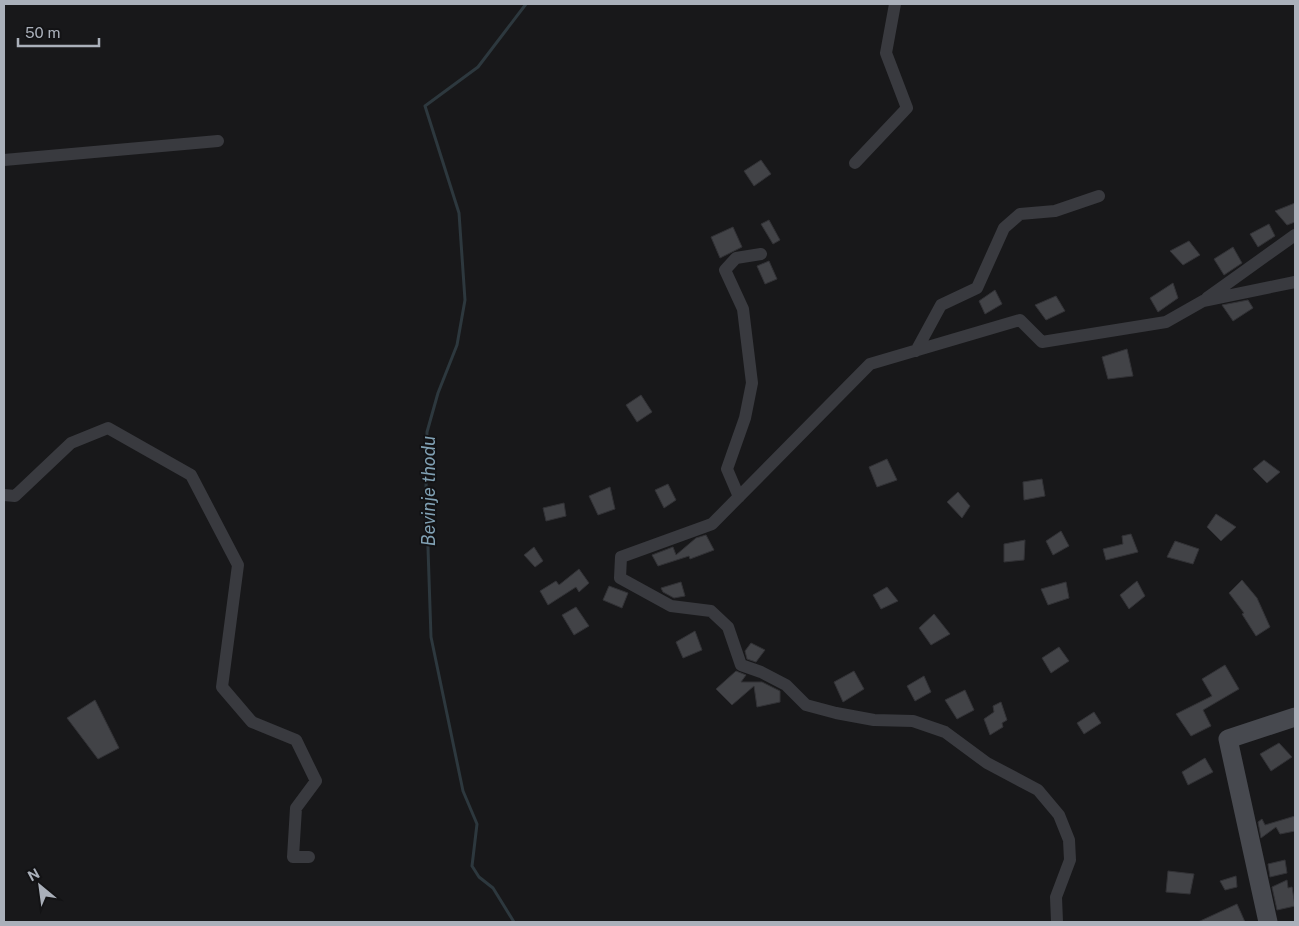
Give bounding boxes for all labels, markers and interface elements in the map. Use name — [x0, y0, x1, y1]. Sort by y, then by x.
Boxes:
scale bar — [18, 15, 99, 47]
text: 50 m — [25, 24, 60, 41]
water label: Bevinje thodu — [418, 436, 439, 546]
north arrow — [15, 861, 65, 911]
text: N — [25, 865, 42, 884]

